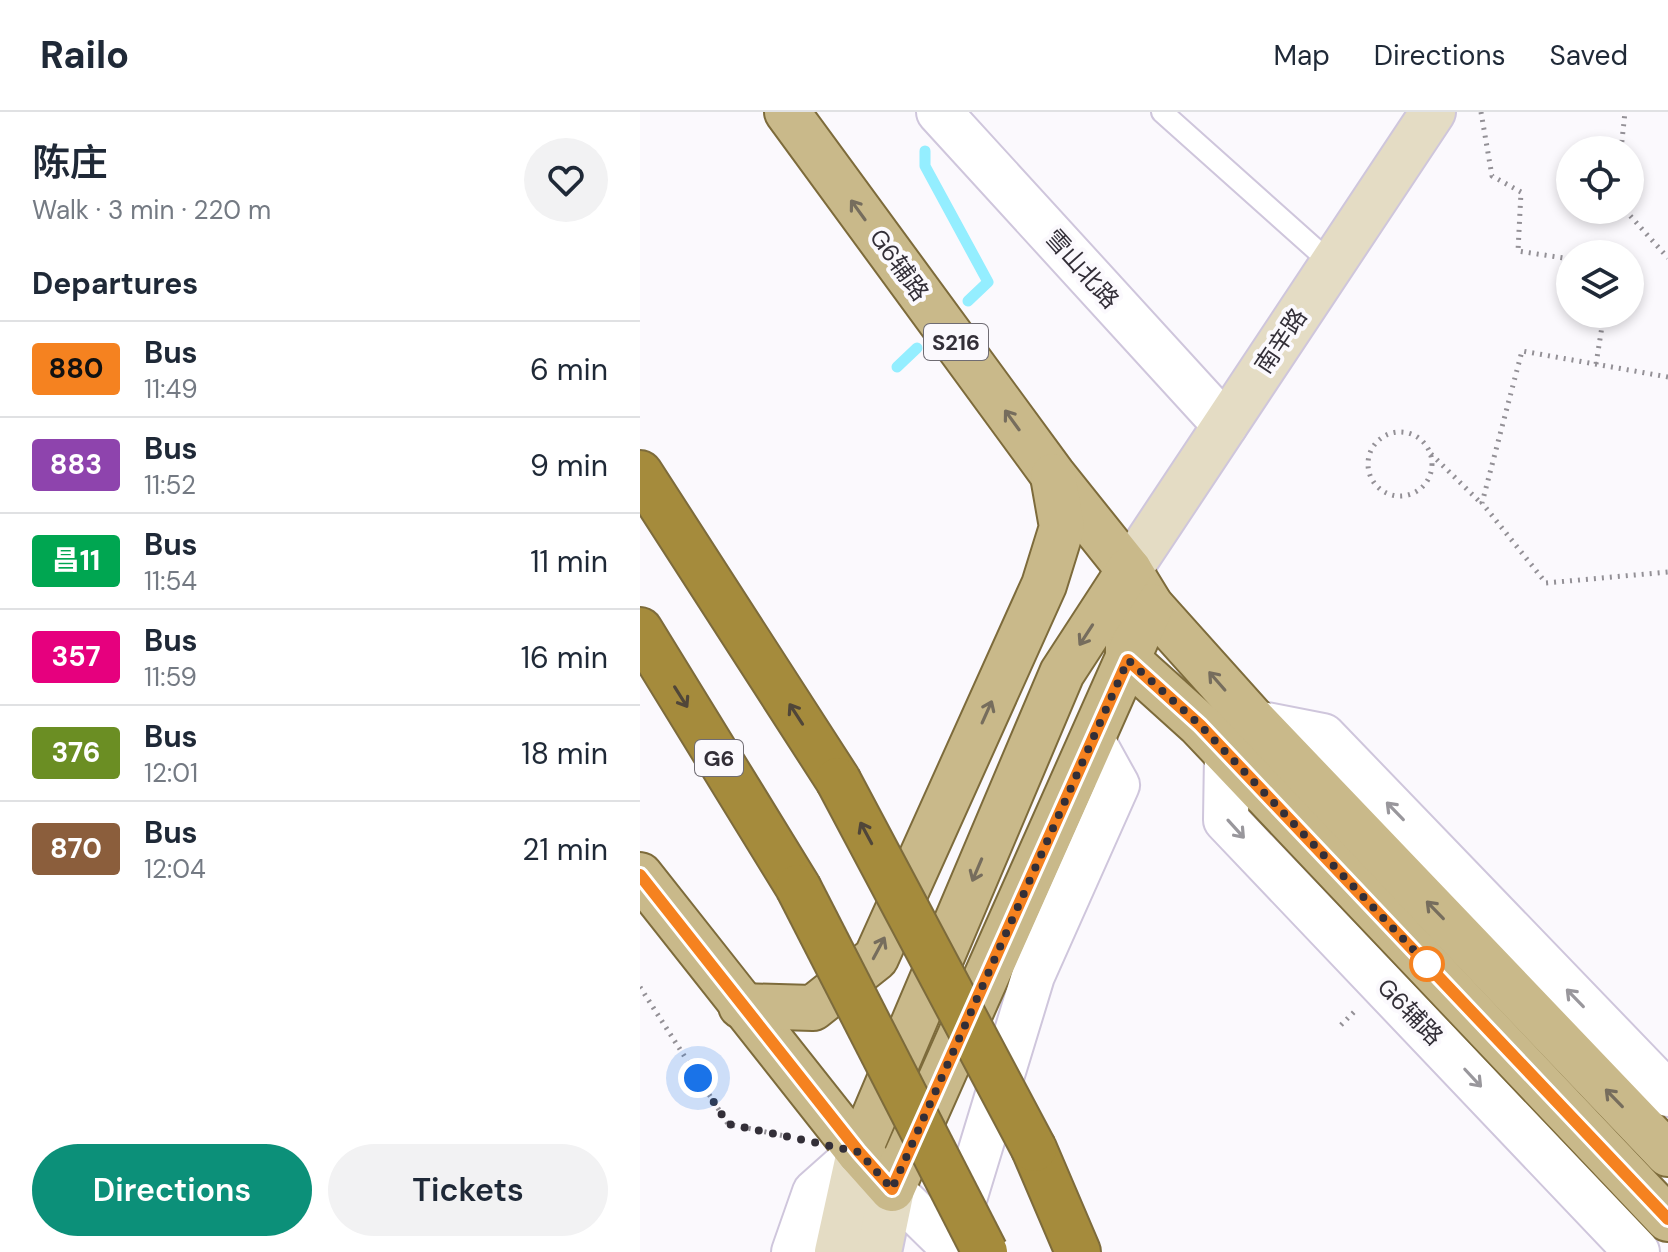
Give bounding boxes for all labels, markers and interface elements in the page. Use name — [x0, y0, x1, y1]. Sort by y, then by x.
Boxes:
text: Railo — [40, 30, 129, 80]
text: Map — [1273, 37, 1330, 74]
text: Directions — [1374, 37, 1506, 74]
text: Saved — [1550, 37, 1628, 74]
map controls — [1556, 136, 1644, 328]
button: locate — [1556, 136, 1644, 224]
text: 陈庄 — [32, 138, 108, 188]
button: heart — [524, 138, 608, 222]
text: Walk · 3 min · 220 m — [32, 193, 271, 227]
one-way arrow — [850, 200, 867, 221]
street label: G6辅路 — [863, 223, 936, 307]
street label: 雪山北路 — [1039, 223, 1126, 315]
button: layers — [1556, 240, 1644, 328]
text: Departures — [32, 264, 198, 303]
street label: 南辛路 — [1248, 302, 1314, 379]
road number: S216 — [924, 324, 988, 360]
text: Bus — [144, 333, 198, 372]
text: 880 — [48, 350, 104, 387]
text: 6 min — [530, 350, 608, 389]
text: 11:49 — [144, 372, 198, 406]
one-way arrow — [1004, 409, 1020, 431]
text: Bus — [144, 429, 198, 468]
text: 883 — [50, 446, 102, 483]
text: 9 min — [530, 446, 608, 485]
text: 11:52 — [144, 468, 196, 502]
text: Bus — [144, 525, 198, 564]
text: 昌11 — [52, 542, 100, 579]
text: 11 min — [530, 542, 608, 581]
text: 11:54 — [144, 564, 197, 598]
text: Bus — [144, 621, 198, 660]
one-way arrow — [1078, 623, 1094, 646]
text: 357 — [51, 638, 101, 675]
text: 16 min — [521, 638, 608, 677]
text: 11:59 — [144, 660, 197, 694]
one-way arrow — [1208, 671, 1226, 691]
one-way arrow — [673, 685, 689, 707]
one-way arrow — [980, 700, 995, 725]
one-way arrow — [787, 704, 804, 726]
text: Bus — [144, 717, 198, 756]
text: 376 — [51, 734, 101, 771]
text: 18 min — [521, 734, 608, 773]
road number: G6 — [695, 740, 743, 776]
text: 12:01 — [144, 756, 198, 790]
one-way arrow — [1385, 801, 1404, 821]
text: Bus — [144, 813, 198, 852]
one-way arrow — [1226, 819, 1245, 839]
one-way arrow — [858, 822, 874, 846]
text: 870 — [50, 830, 102, 867]
text: 21 min — [522, 830, 608, 869]
text: 12:04 — [144, 852, 206, 886]
one-way arrow — [968, 857, 983, 882]
one-way arrow — [1426, 900, 1444, 920]
one-way arrow — [872, 937, 888, 961]
unlabelled marker — [1410, 947, 1444, 981]
street label: G6辅路 — [1371, 972, 1450, 1052]
one-way arrow — [1566, 989, 1585, 1008]
your location — [678, 1058, 718, 1098]
one-way arrow — [1463, 1068, 1481, 1088]
one-way arrow — [1605, 1088, 1624, 1108]
button: Directions — [32, 1144, 312, 1236]
button: Tickets — [328, 1144, 608, 1236]

